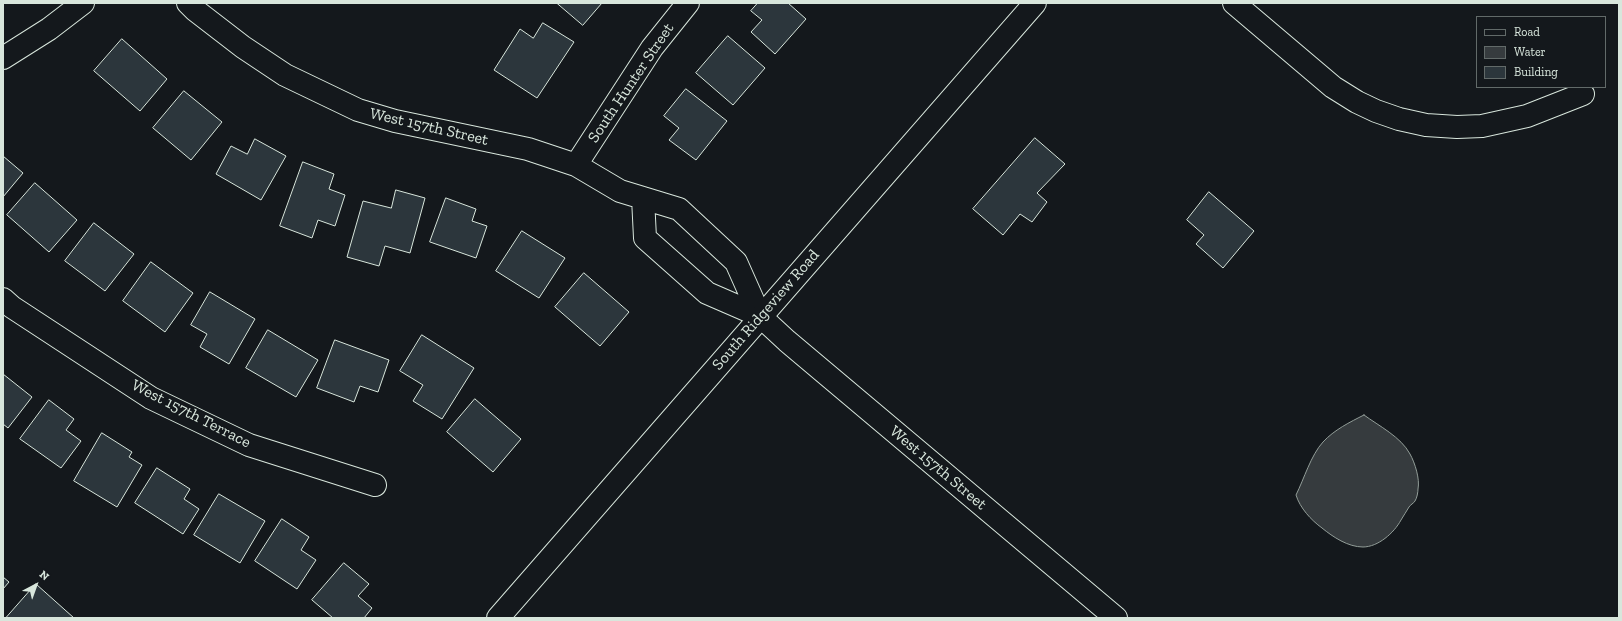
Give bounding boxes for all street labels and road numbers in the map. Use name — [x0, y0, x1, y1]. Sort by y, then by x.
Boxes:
street label: South Hunter Street — [584, 20, 678, 146]
street label: West 157th Street — [368, 104, 490, 150]
street label: South Ridgeview Road — [708, 246, 824, 374]
street label: West 157th Terrace — [128, 376, 254, 452]
street label: West 157th Street — [886, 422, 990, 514]

